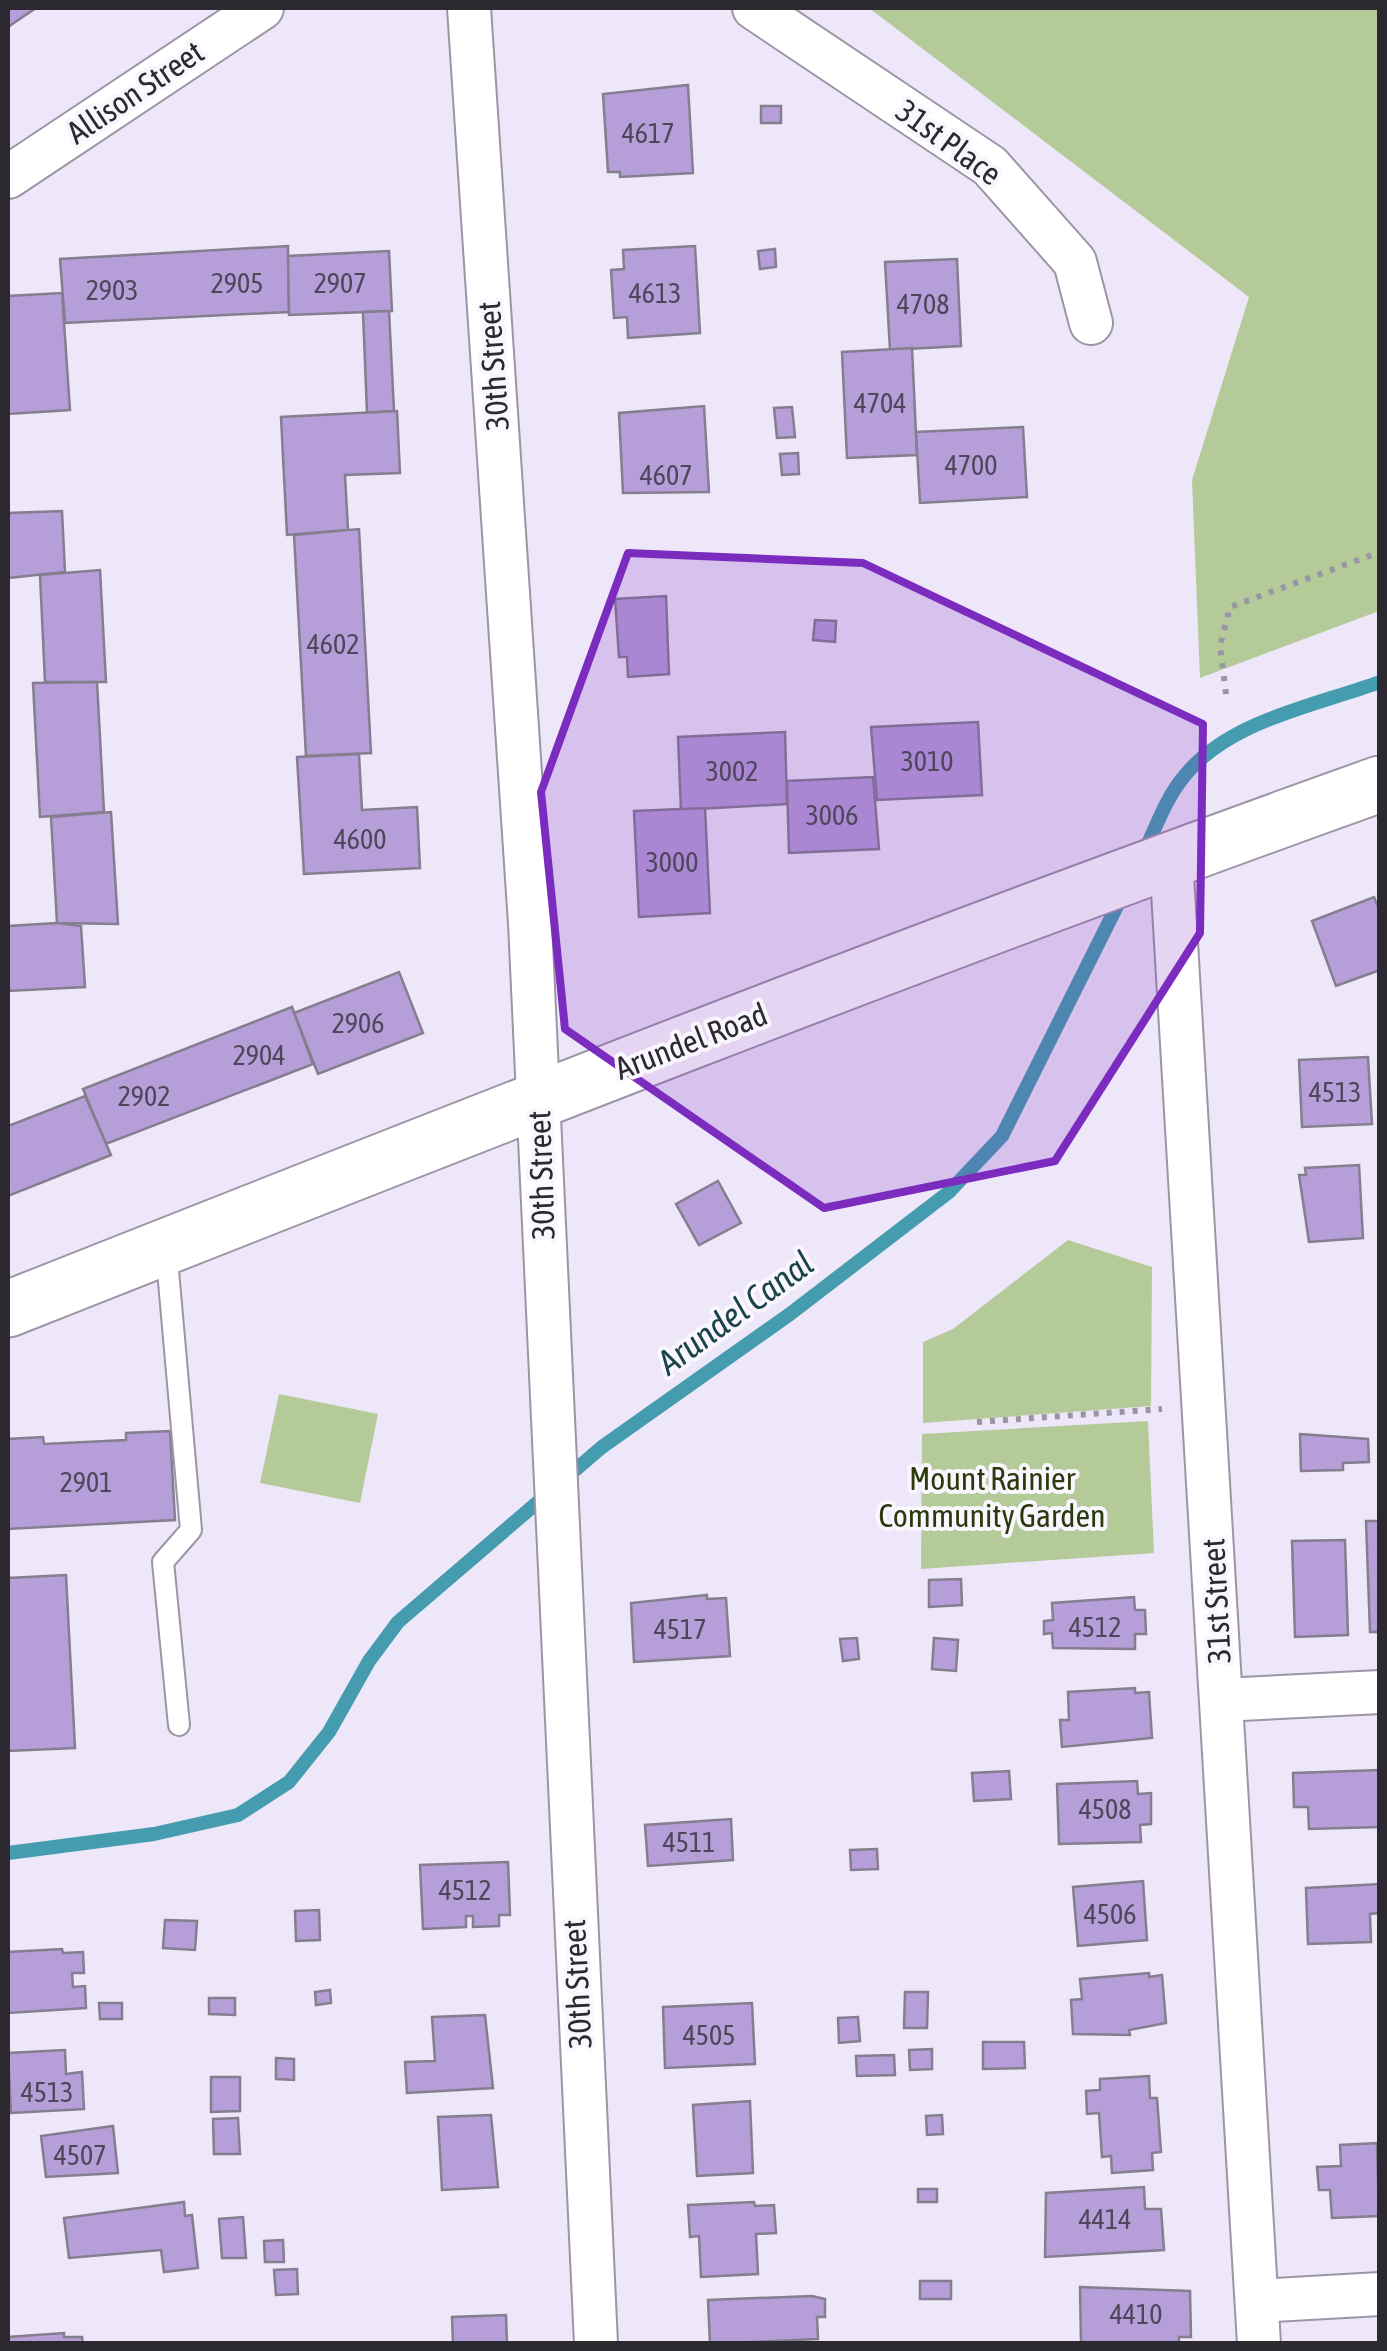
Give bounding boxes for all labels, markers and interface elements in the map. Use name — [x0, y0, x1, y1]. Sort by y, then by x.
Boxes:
street label: Allison Street — [60, 33, 210, 151]
street label: 31st Place — [889, 92, 1009, 192]
house number: 4617 — [622, 117, 674, 149]
house number: 2905 — [211, 267, 263, 299]
house number: 2907 — [314, 267, 366, 299]
house number: 2903 — [86, 274, 138, 306]
house number: 4613 — [629, 277, 681, 309]
house number: 4708 — [897, 288, 949, 320]
street label: 30th Street — [470, 300, 516, 432]
house number: 4704 — [854, 387, 906, 419]
house number: 4700 — [945, 449, 997, 481]
house number: 4607 — [640, 459, 692, 491]
house number: 4602 — [307, 628, 359, 660]
house number: 3010 — [901, 745, 953, 777]
house number: 3002 — [706, 755, 758, 787]
house number: 3006 — [806, 799, 858, 831]
house number: 4600 — [334, 823, 386, 855]
house number: 3000 — [646, 846, 698, 878]
street label: Arundel Road — [610, 995, 772, 1087]
house number: 2906 — [332, 1007, 384, 1039]
house number: 2904 — [233, 1039, 285, 1071]
house number: 4513 — [1309, 1076, 1361, 1108]
house number: 2902 — [118, 1080, 170, 1112]
street label: 30th Street — [520, 1110, 562, 1240]
water label: Arundel Canal — [649, 1242, 821, 1382]
park label: Mount Rainier Community Garden — [878, 1460, 1106, 1534]
house number: 2901 — [60, 1466, 112, 1498]
street label: 31st Street — [1194, 1538, 1238, 1664]
house number: 4512 — [1069, 1611, 1121, 1643]
house number: 4517 — [654, 1613, 706, 1645]
house number: 4508 — [1079, 1793, 1131, 1825]
house number: 4511 — [663, 1826, 715, 1858]
house number: 4512 — [439, 1874, 491, 1906]
house number: 4506 — [1084, 1898, 1136, 1930]
street label: 30th Street — [555, 1918, 599, 2050]
house number: 4505 — [683, 2019, 735, 2051]
house number: 4513 — [21, 2076, 73, 2108]
house number: 4507 — [54, 2139, 106, 2171]
house number: 4414 — [1079, 2203, 1131, 2235]
house number: 4410 — [1110, 2298, 1162, 2330]

